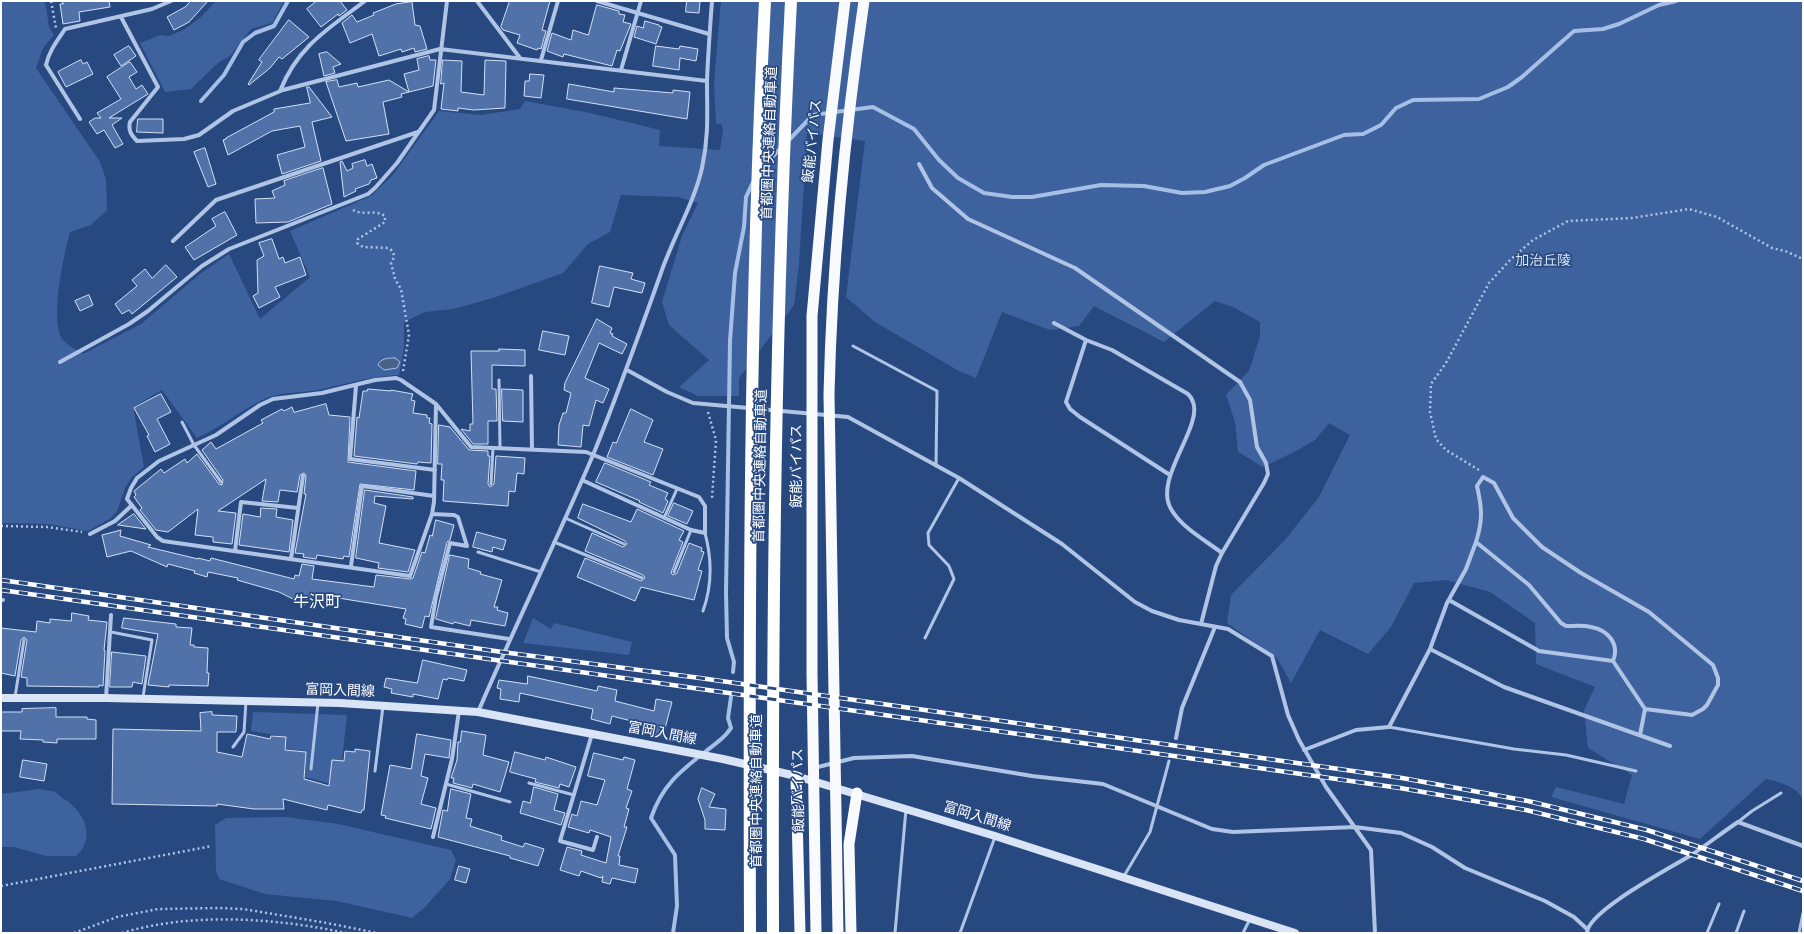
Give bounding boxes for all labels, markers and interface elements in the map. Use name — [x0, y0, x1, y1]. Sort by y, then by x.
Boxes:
street label: 首都圏中央連絡自動車道 — [759, 66, 781, 220]
street label: 飯能バイパス — [800, 98, 826, 184]
park label: 加治丘陵 — [1515, 253, 1571, 269]
street label: 首都圏中央連絡自動車道 — [751, 389, 771, 543]
street label: 飯能バイパス — [789, 424, 805, 508]
district label: 牛沢町 — [293, 593, 341, 613]
street label: 富岡入間線 — [305, 681, 375, 701]
street label: 首都圏中央連絡自動車道 — [749, 714, 765, 868]
street label: 富岡入間線 — [626, 719, 698, 749]
street label: 飯能バイパス — [790, 748, 808, 832]
street label: 富岡入間線 — [941, 799, 1013, 835]

